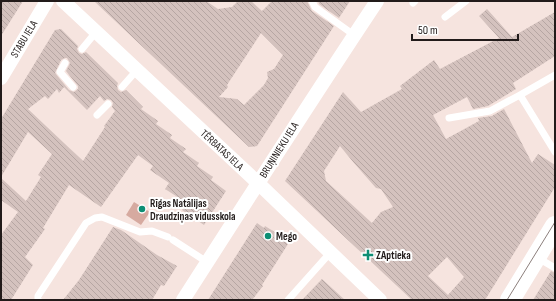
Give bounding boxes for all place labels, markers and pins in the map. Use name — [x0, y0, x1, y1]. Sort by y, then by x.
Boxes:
place label: Rīgas Natālijas Draudziņas vidusskola — [150, 197, 236, 223]
marker: Rīgas Natālijas Draudziņas vidusskola — [137, 204, 147, 214]
place label: Mego — [276, 230, 297, 243]
marker: Mego — [263, 231, 273, 241]
place label: ZAptieka — [376, 249, 411, 262]
marker: ZAptieka — [363, 250, 373, 260]

